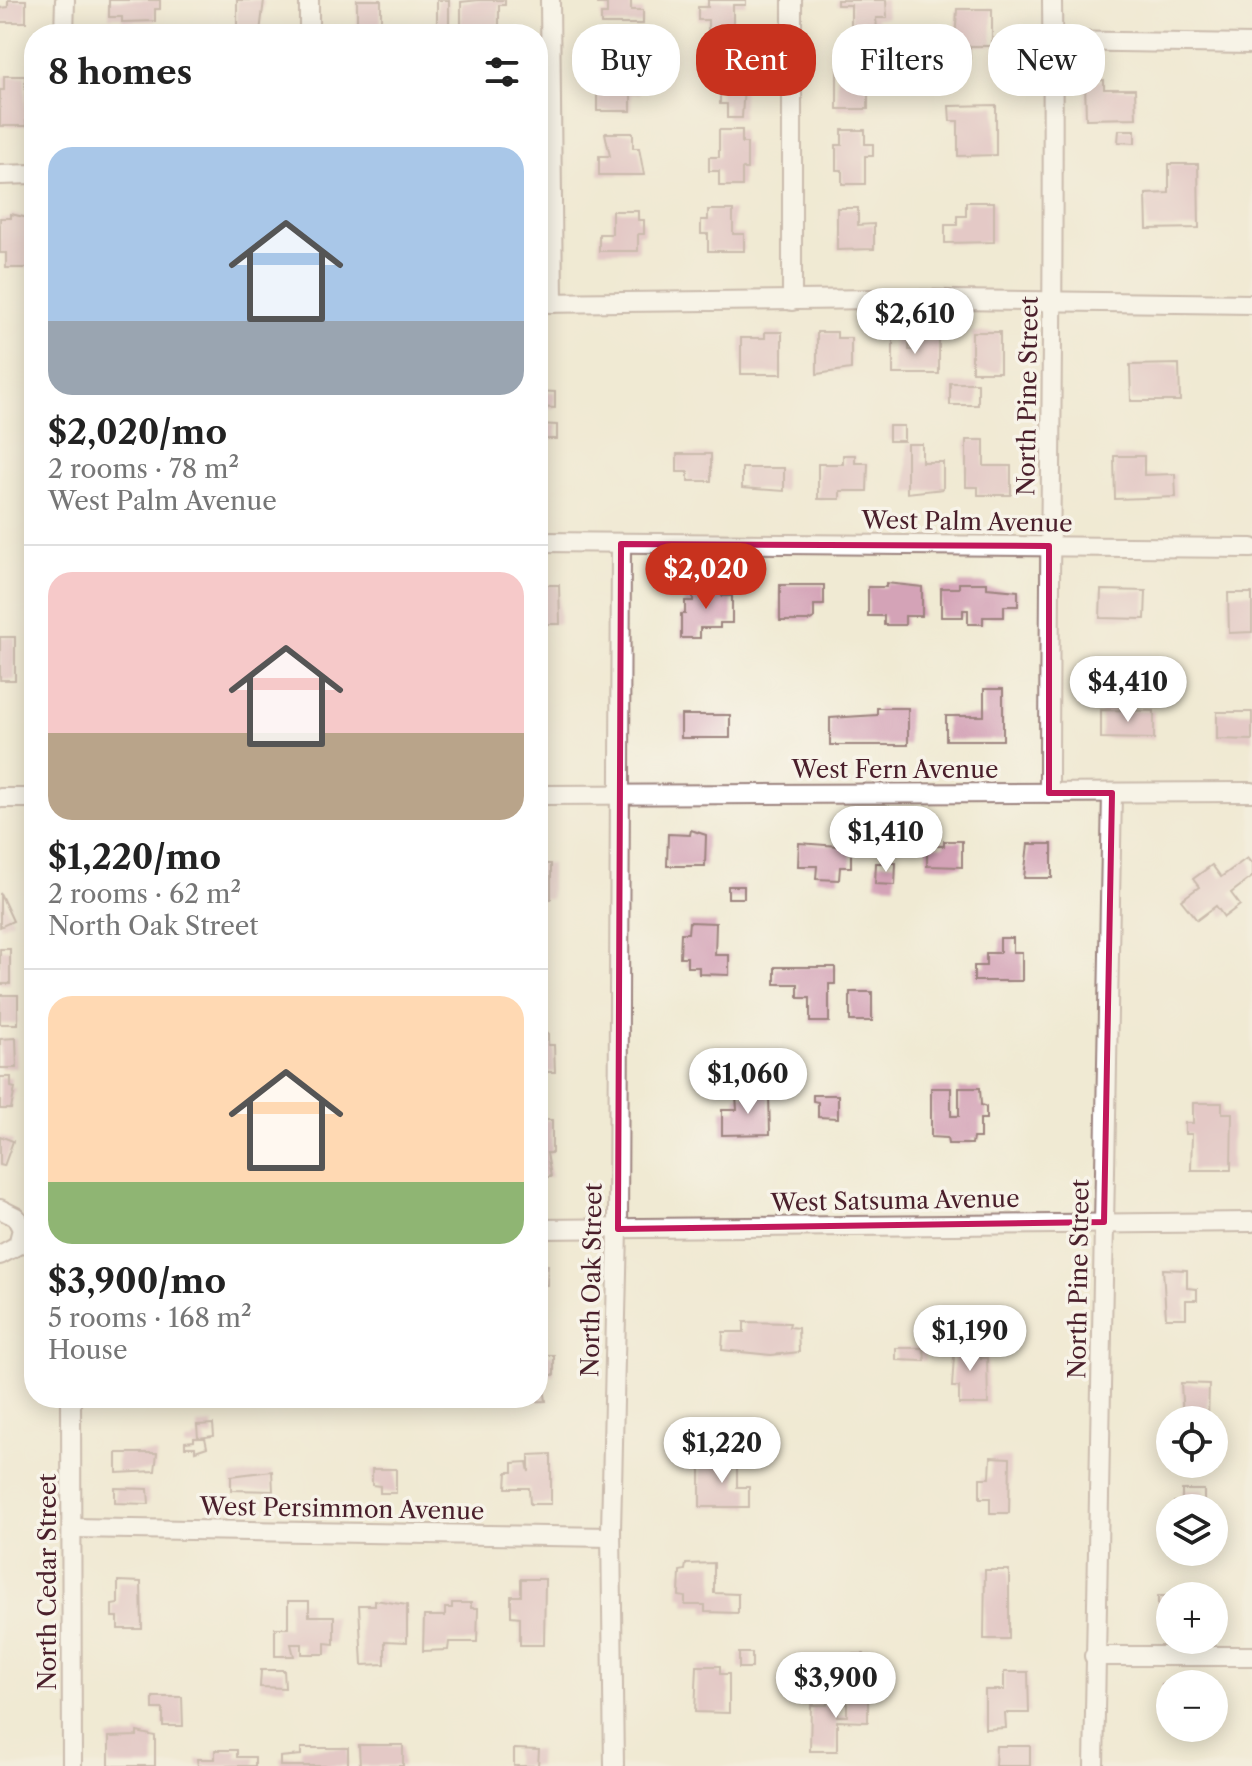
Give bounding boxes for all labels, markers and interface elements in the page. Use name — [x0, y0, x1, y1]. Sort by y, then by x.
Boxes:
chip: Buy — [572, 24, 680, 96]
chip: Rent — [696, 24, 816, 96]
chip: Filters — [832, 24, 972, 96]
chip: New — [988, 24, 1105, 96]
icon: filters — [480, 50, 524, 94]
text: 8 homes — [48, 51, 192, 93]
icon: home — [214, 199, 358, 343]
pin: $2,610 — [850, 288, 980, 356]
street label: North Pine Street — [1011, 295, 1044, 496]
text: $2,610 — [875, 298, 955, 330]
text: $2,020/mo — [48, 411, 227, 453]
text: 2 rooms · 78 m² — [48, 453, 239, 485]
text: West Palm Avenue — [48, 485, 277, 517]
street label: West Palm Avenue — [860, 505, 1073, 538]
pin: $2,020 — [641, 543, 771, 611]
text: $2,020 — [663, 553, 749, 585]
icon: home — [214, 624, 358, 768]
pin: $4,410 — [1063, 656, 1193, 724]
text: $4,410 — [1088, 666, 1168, 698]
street label: West Fern Avenue — [791, 755, 998, 784]
pin: $1,410 — [821, 806, 951, 874]
text: $1,410 — [848, 816, 924, 848]
text: $1,220/mo — [48, 836, 221, 878]
text: 2 rooms · 62 m² — [48, 878, 241, 910]
text: North Oak Street — [48, 910, 259, 942]
icon: home — [214, 1048, 358, 1192]
pin: $1,060 — [683, 1048, 813, 1116]
text: $1,060 — [707, 1058, 789, 1090]
street label: North Pine Street — [1062, 1178, 1095, 1379]
street label: North Oak Street — [575, 1182, 608, 1377]
street label: West Satsuma Avenue — [769, 1184, 1020, 1217]
text: $3,900/mo — [48, 1260, 226, 1302]
text: 5 rooms · 168 m² — [48, 1302, 252, 1334]
pin: $1,190 — [905, 1305, 1035, 1373]
text: $1,190 — [931, 1315, 1009, 1347]
text: House — [48, 1334, 128, 1366]
map controls — [1156, 1406, 1228, 1742]
button: locate — [1156, 1406, 1228, 1478]
pin: $1,220 — [657, 1417, 787, 1485]
text: $1,220 — [682, 1427, 762, 1459]
street label: North Cedar Street — [33, 1473, 62, 1691]
street label: West Persimmon Avenue — [198, 1492, 485, 1525]
button: layers — [1156, 1494, 1228, 1566]
button: + — [1156, 1582, 1228, 1654]
pin: $3,900 — [771, 1652, 901, 1720]
text: $3,900 — [794, 1662, 878, 1694]
button: − — [1156, 1670, 1228, 1742]

